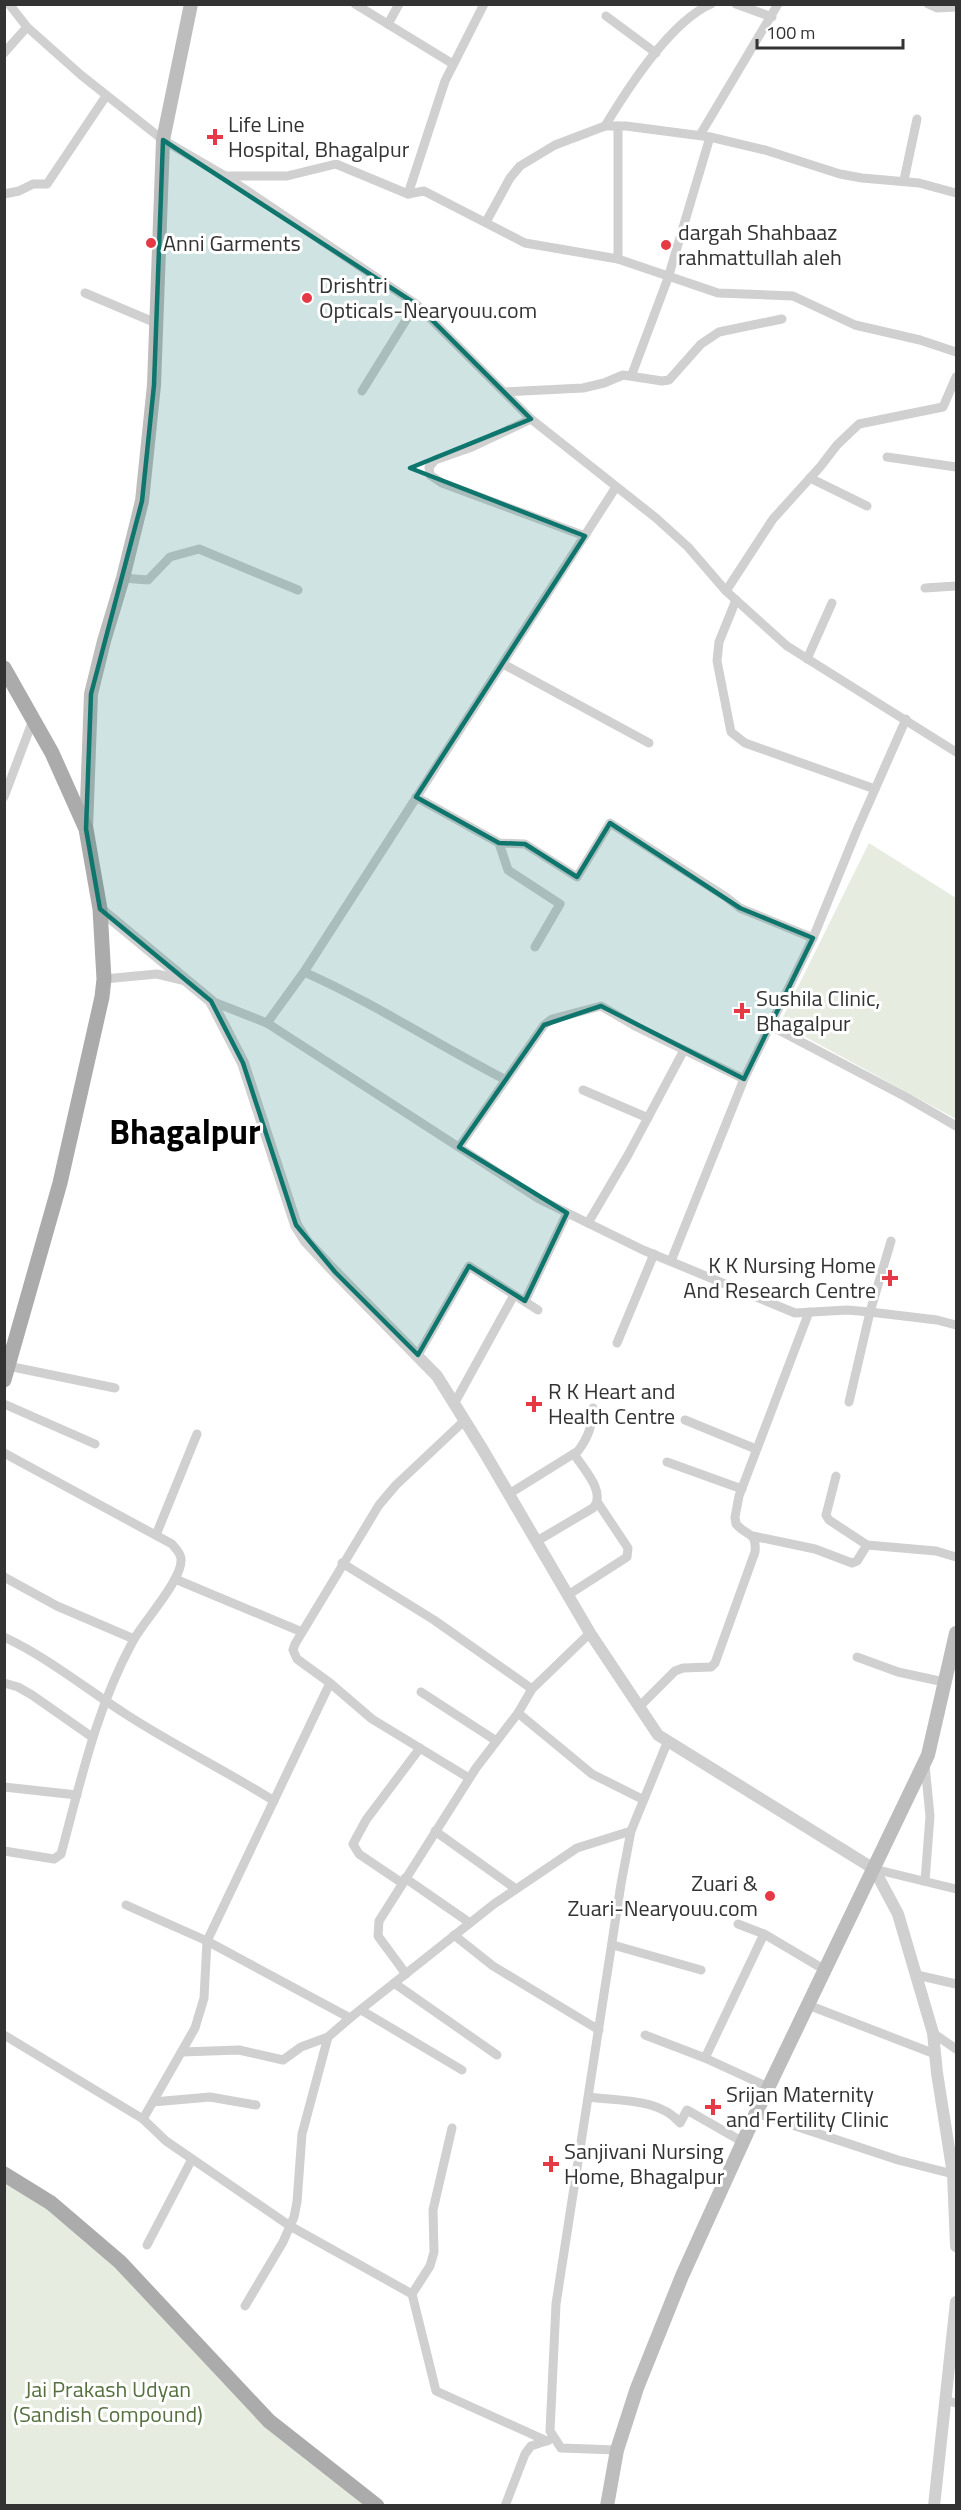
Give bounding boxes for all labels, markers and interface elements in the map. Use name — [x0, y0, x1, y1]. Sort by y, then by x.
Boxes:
scale bar — [757, 12, 902, 50]
text: 100 m — [766, 19, 815, 46]
place label: Life Line Hospital, Bhagalpur — [228, 107, 410, 166]
marker: Life Line Hospital, Bhagalpur — [206, 128, 224, 146]
place label: dargah Shahbaaz rahmattullah aleh — [678, 215, 842, 274]
place label: Anni Garments — [163, 226, 301, 260]
marker: Anni Garments — [144, 236, 158, 250]
marker: dargah Shahbaaz rahmattullah aleh — [659, 238, 673, 252]
place label: Drishtri Opticals-Nearyouu.com — [319, 268, 537, 327]
marker: Drishtri Opticals-Nearyouu.com — [300, 291, 314, 305]
place label: Sushila Clinic, Bhagalpur — [756, 981, 880, 1040]
marker: Sushila Clinic, Bhagalpur — [733, 1002, 751, 1020]
district label: Bhagalpur — [109, 1105, 261, 1157]
place label: K K Nursing Home And Research Centre — [683, 1248, 876, 1307]
marker: K K Nursing Home And Research Centre — [881, 1269, 899, 1287]
place label: R K Heart and Health Centre — [548, 1374, 675, 1433]
marker: R K Heart and Health Centre — [525, 1395, 543, 1413]
place label: Zuari & Zuari-Nearyouu.com — [568, 1866, 758, 1925]
marker: Zuari & Zuari-Nearyouu.com — [763, 1889, 777, 1903]
place label: Srijan Maternity and Fertility Clinic — [726, 2077, 889, 2136]
marker: Srijan Maternity and Fertility Clinic — [704, 2098, 722, 2116]
place label: Sanjivani Nursing Home, Bhagalpur — [564, 2134, 725, 2193]
marker: Sanjivani Nursing Home, Bhagalpur — [542, 2155, 560, 2173]
park label: Jai Prakash Udyan (Sandish Compound) — [13, 2372, 203, 2431]

